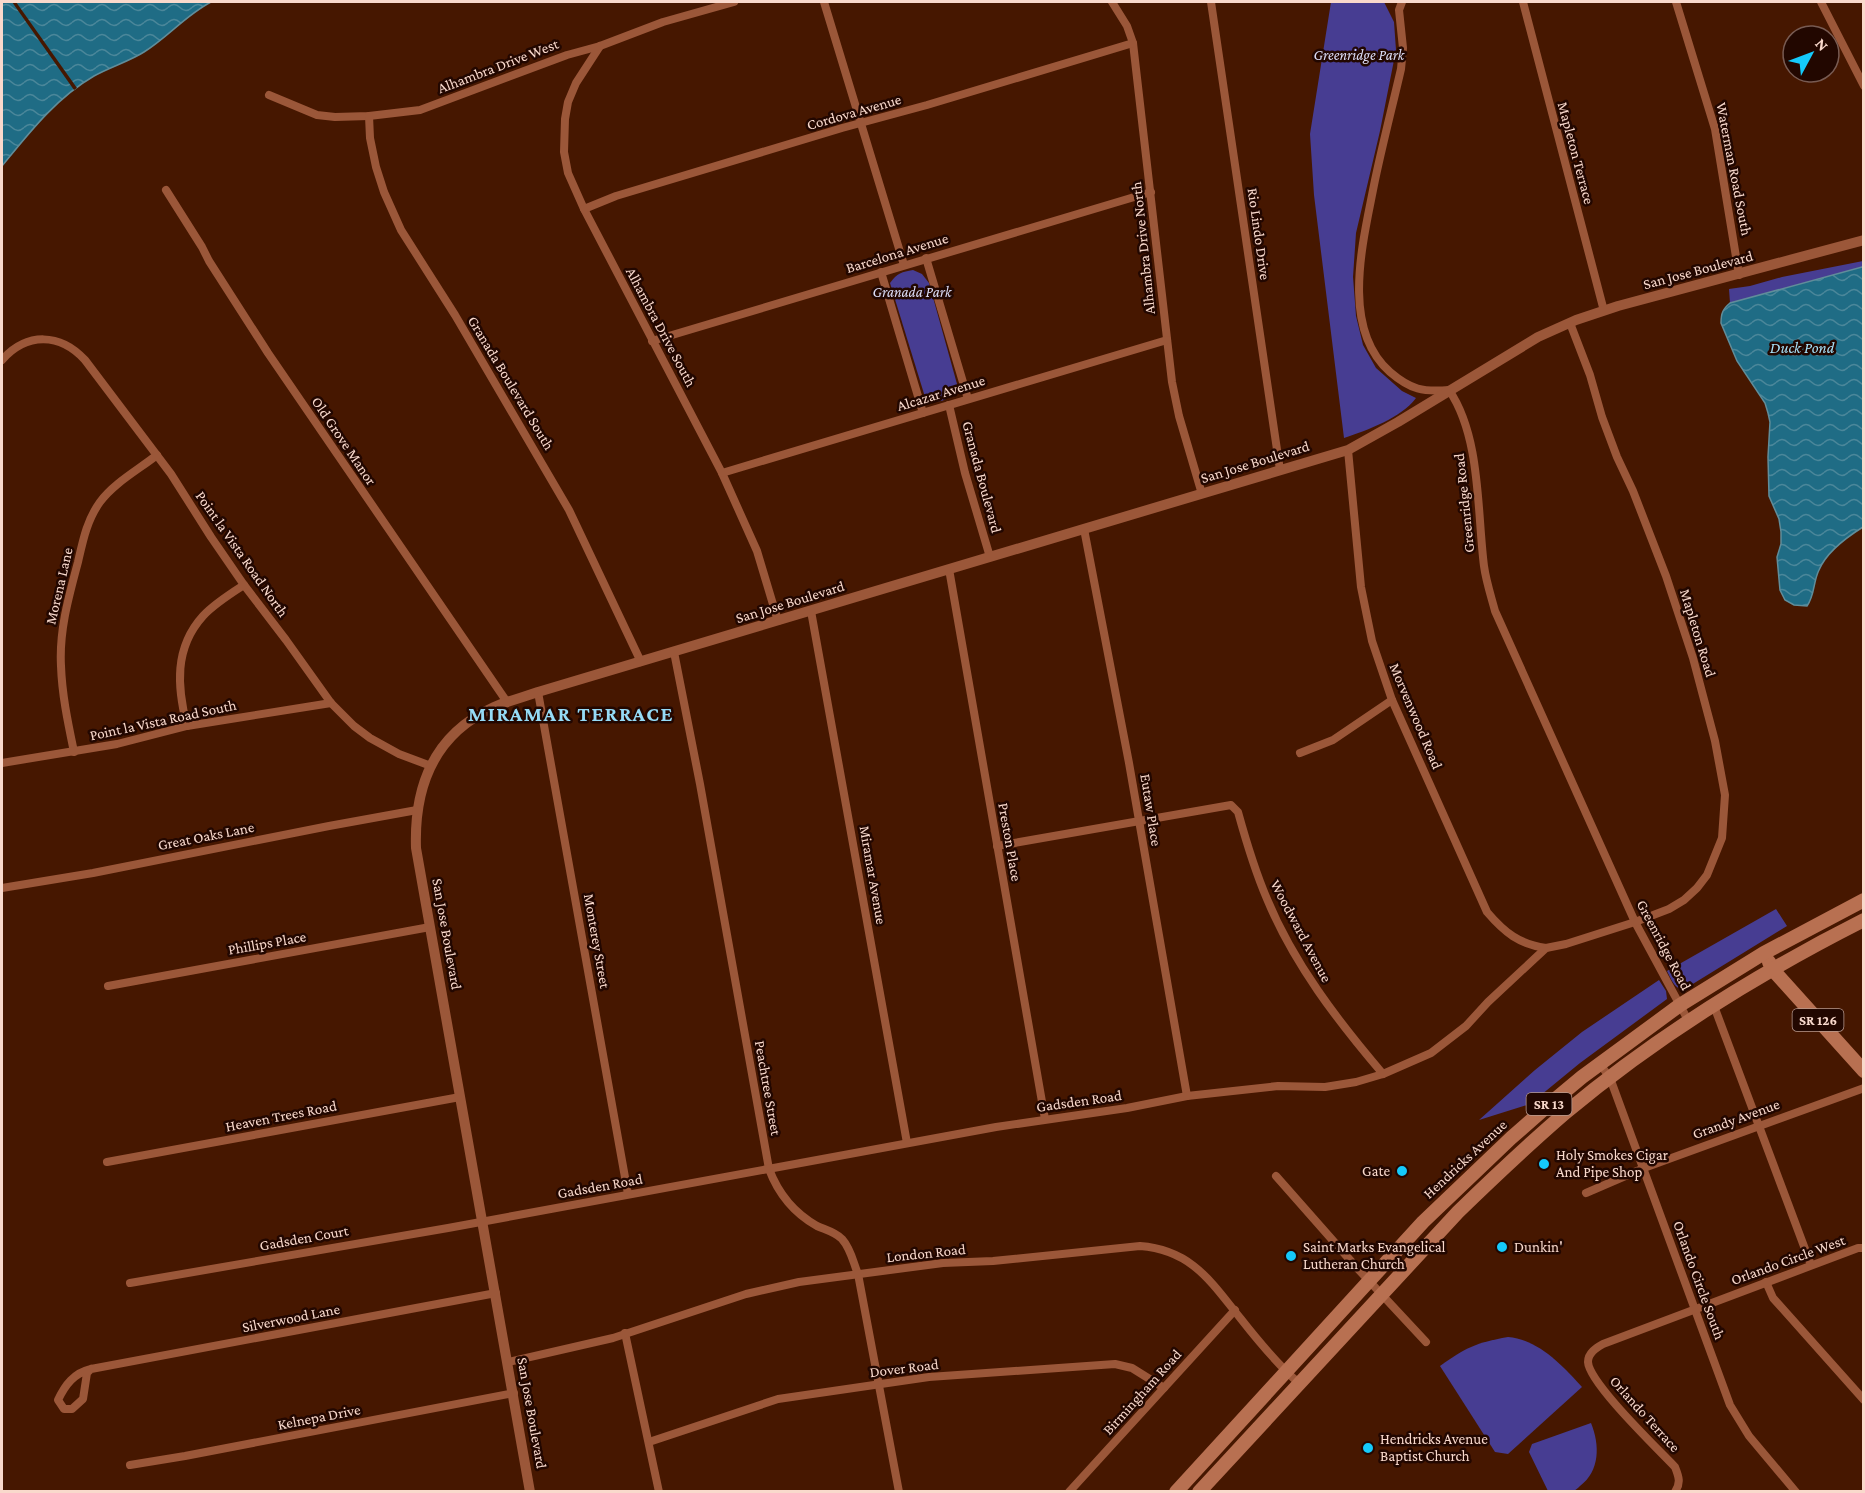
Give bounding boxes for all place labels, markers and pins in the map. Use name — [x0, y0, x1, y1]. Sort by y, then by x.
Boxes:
place label: Holy Smokes Cigar And Pipe Shop — [1556, 1147, 1669, 1181]
marker: Holy Smokes Cigar And Pipe Shop — [1537, 1157, 1551, 1171]
place label: Gate — [1362, 1163, 1390, 1179]
marker: Gate — [1395, 1164, 1409, 1178]
place label: Saint Marks Evangelical Lutheran Church — [1303, 1239, 1446, 1272]
place label: Dunkin' — [1514, 1239, 1563, 1255]
marker: Dunkin' — [1495, 1240, 1509, 1254]
marker: Saint Marks Evangelical Lutheran Church — [1284, 1249, 1298, 1263]
place label: Hendricks Avenue Baptist Church — [1380, 1431, 1488, 1465]
marker: Hendricks Avenue Baptist Church — [1361, 1441, 1375, 1455]

